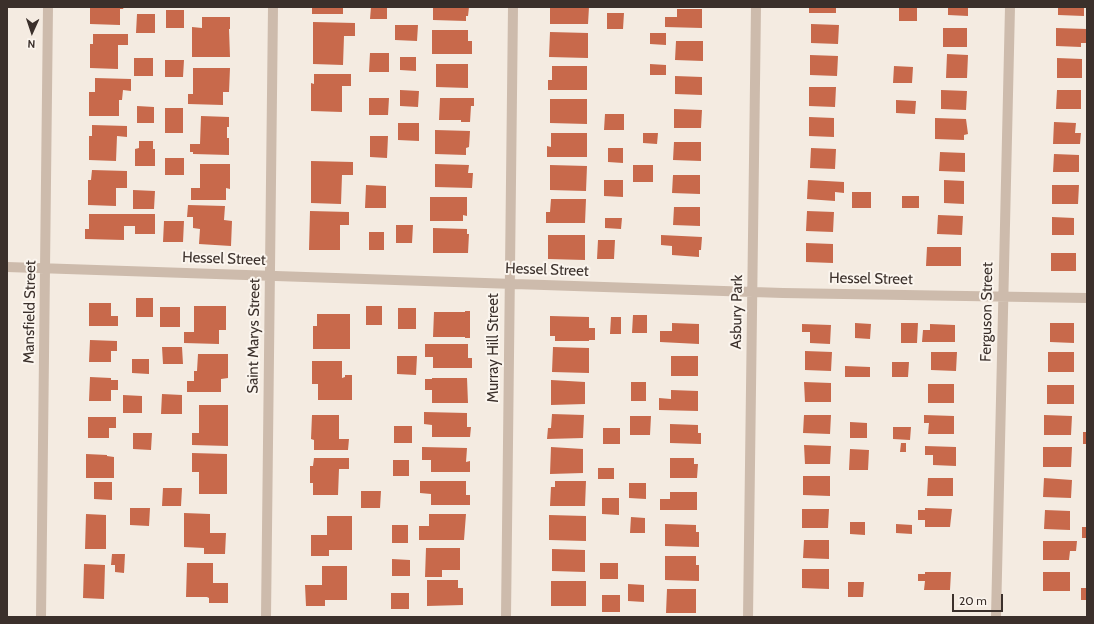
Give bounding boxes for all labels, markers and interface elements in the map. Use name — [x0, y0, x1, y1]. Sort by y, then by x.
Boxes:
north arrow — [12, 12, 52, 52]
text: N — [27, 37, 36, 51]
street label: Hessel Street — [182, 249, 266, 269]
street label: Mansfield Street — [20, 260, 40, 364]
street label: Hessel Street — [505, 260, 589, 280]
street label: Ferguson Street — [977, 262, 997, 362]
street label: Hessel Street — [829, 269, 913, 289]
street label: Asbury Park — [727, 275, 747, 349]
street label: Saint Marys Street — [244, 278, 264, 394]
street label: Murray Hill Street — [485, 293, 503, 403]
scale bar — [954, 586, 1005, 612]
text: 20 m — [959, 593, 987, 608]

